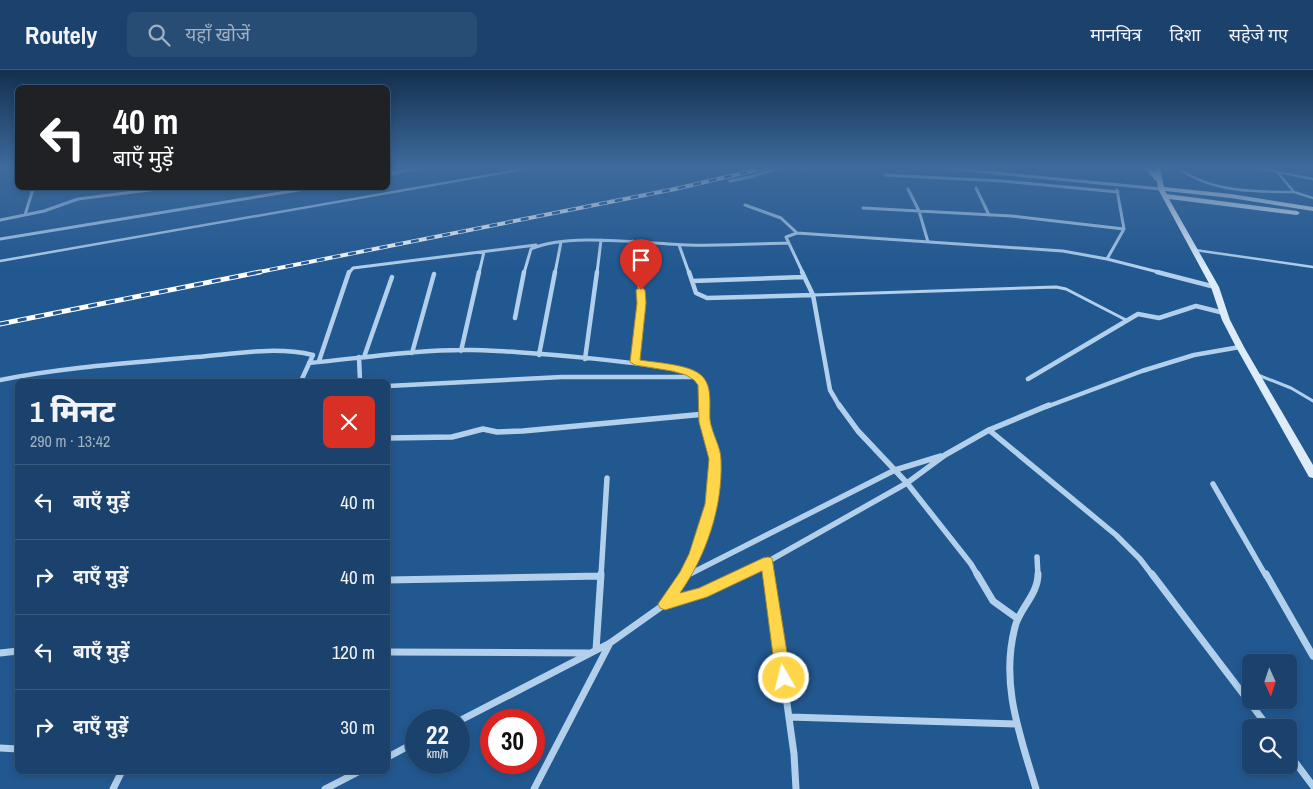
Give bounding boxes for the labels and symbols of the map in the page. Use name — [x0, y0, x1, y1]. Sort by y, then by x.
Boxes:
pin — [620, 239, 662, 290]
position arrow — [757, 651, 809, 703]
north arrow — [1242, 654, 1298, 709]
speed limit sign: 30 — [480, 709, 545, 774]

